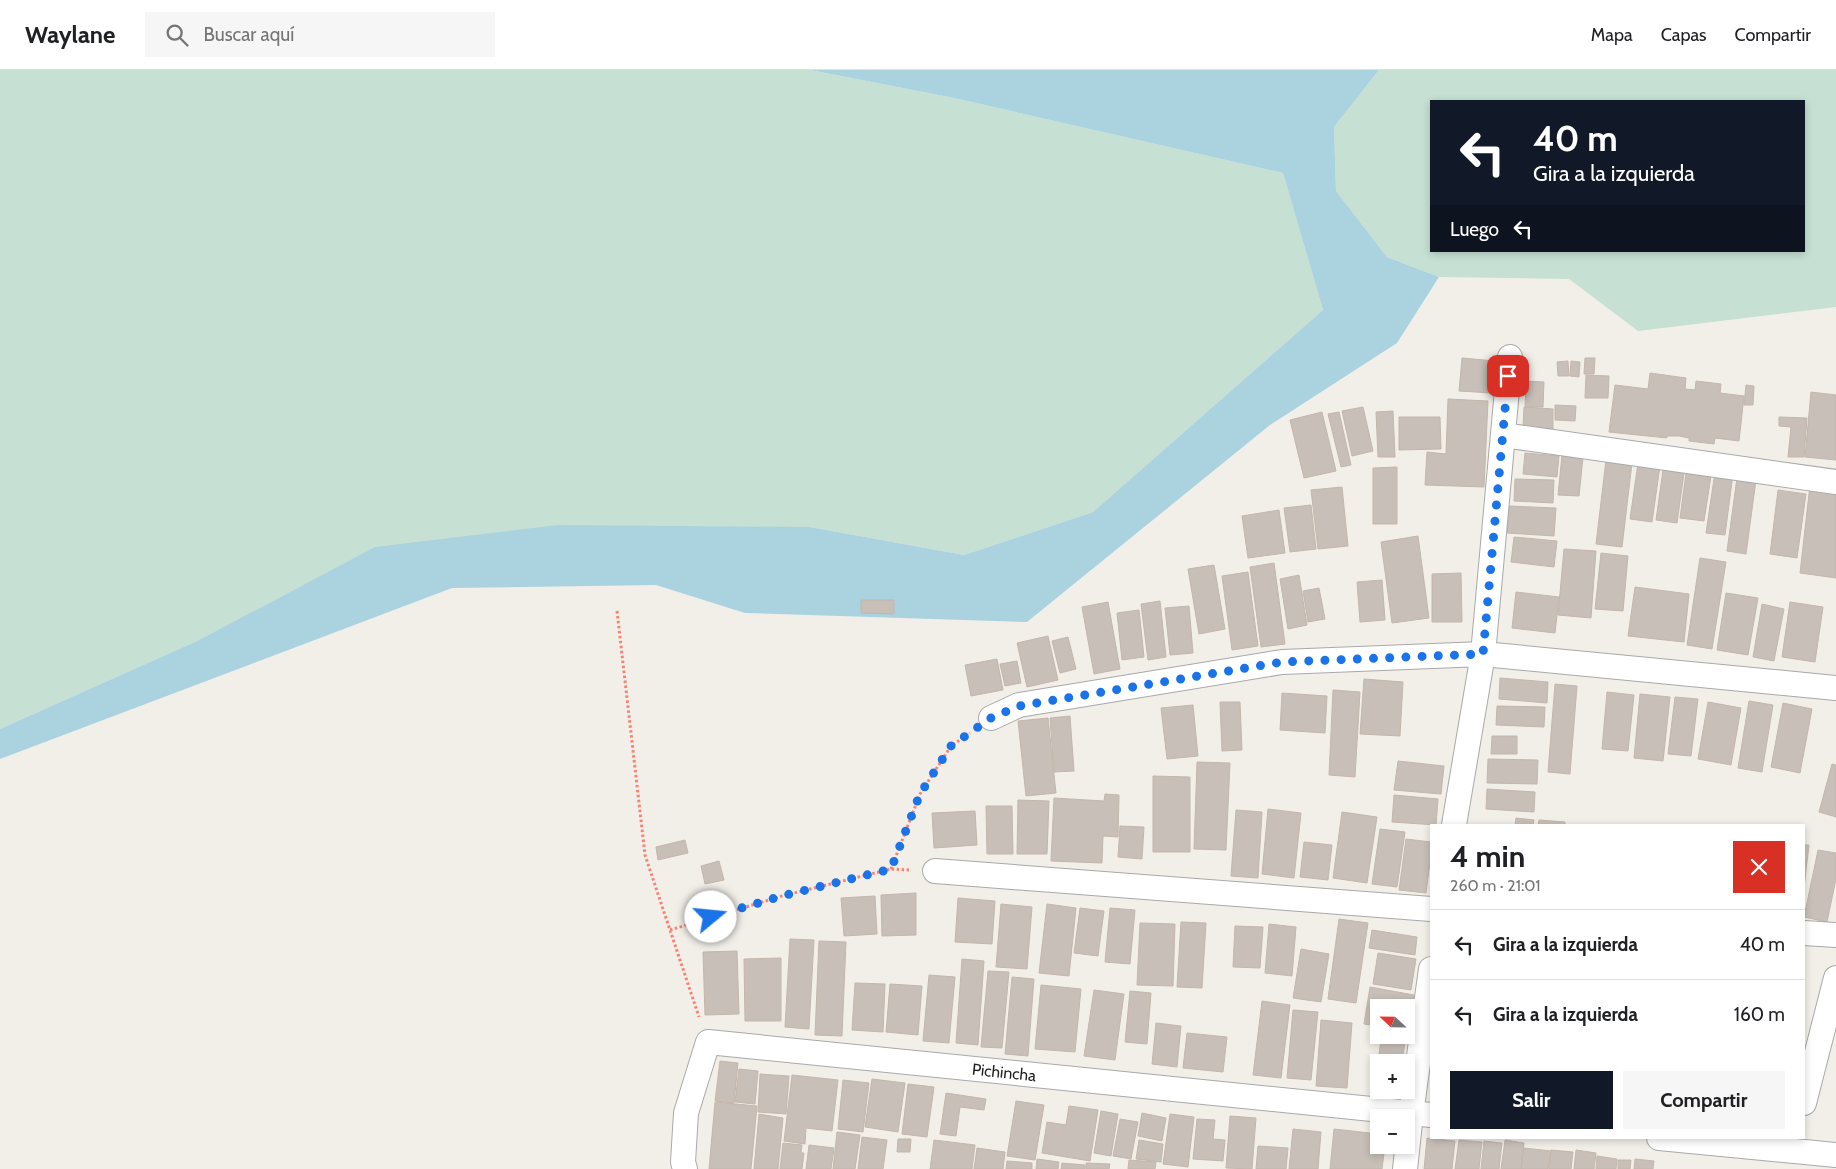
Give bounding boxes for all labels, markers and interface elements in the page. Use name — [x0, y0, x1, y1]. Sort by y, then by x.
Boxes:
search box — [145, 12, 495, 57]
text: Waylane — [25, 20, 115, 49]
icon: search — [163, 21, 191, 49]
text: Buscar aquí — [203, 23, 294, 46]
text: Mapa — [1591, 24, 1633, 46]
text: Capas — [1661, 24, 1707, 46]
text: Compartir — [1735, 24, 1811, 46]
text: 40 m — [1533, 117, 1618, 160]
icon: left — [1450, 120, 1515, 185]
text: Gira a la izquierda — [1533, 160, 1695, 187]
icon: left — [1509, 215, 1537, 243]
text: Luego — [1450, 218, 1499, 241]
pin — [1487, 355, 1529, 397]
icon: arrive — [1494, 362, 1522, 390]
text: 4 min — [1450, 838, 1525, 875]
button: close — [1733, 841, 1785, 893]
text: 260 m · 21:01 — [1450, 876, 1541, 895]
position arrow — [684, 890, 736, 942]
icon: left — [1450, 931, 1478, 959]
text: Gira a la izquierda — [1493, 933, 1638, 956]
text: 40 m — [1740, 933, 1785, 956]
north arrow — [1370, 999, 1415, 1044]
map controls — [1370, 999, 1415, 1154]
icon: left — [1450, 1001, 1478, 1029]
text: Gira a la izquierda — [1493, 1003, 1638, 1026]
text: 160 m — [1734, 1003, 1785, 1026]
button: + — [1370, 1054, 1415, 1099]
street label: Pichincha — [971, 1060, 1037, 1085]
button: Salir — [1450, 1071, 1613, 1129]
button: Compartir — [1623, 1071, 1785, 1129]
button: − — [1370, 1109, 1415, 1154]

